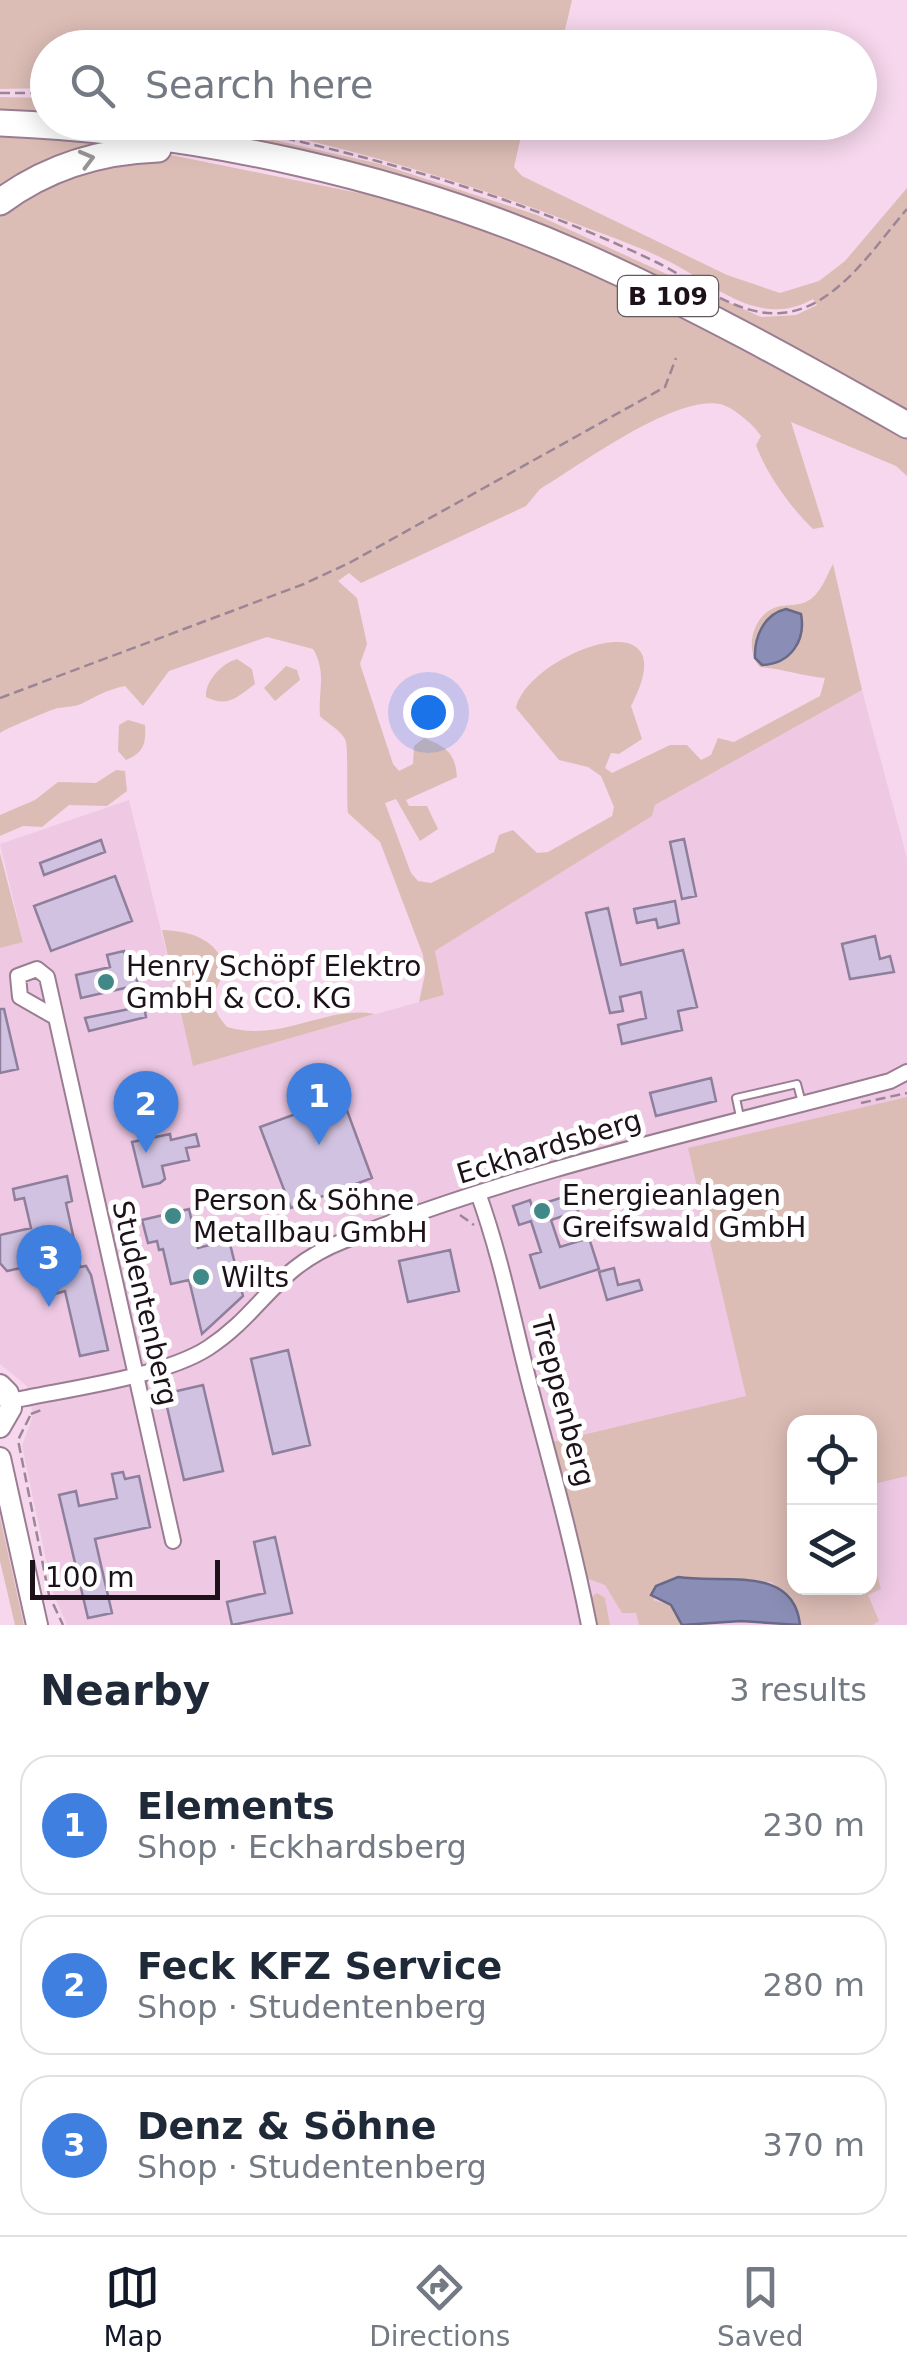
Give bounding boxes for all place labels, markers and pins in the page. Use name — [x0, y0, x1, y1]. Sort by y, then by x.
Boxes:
place label: Henry Schöpf Elektro GmbH & CO. KG — [126, 950, 422, 1015]
marker: Henry Schöpf Elektro GmbH & CO. KG — [95, 971, 117, 993]
pin: 1 — [286, 1062, 352, 1145]
pin: 2 — [114, 1070, 178, 1153]
place label: Energieanlagen Greifswald GmbH — [562, 1179, 806, 1244]
place label: Person & Söhne Metallbau GmbH — [193, 1184, 427, 1249]
marker: Energieanlagen Greifswald GmbH — [531, 1200, 553, 1222]
marker: Person & Söhne Metallbau GmbH — [162, 1205, 184, 1227]
pin: 3 — [17, 1224, 82, 1307]
place label: Wilts — [221, 1261, 289, 1294]
marker: Wilts — [190, 1266, 212, 1288]

